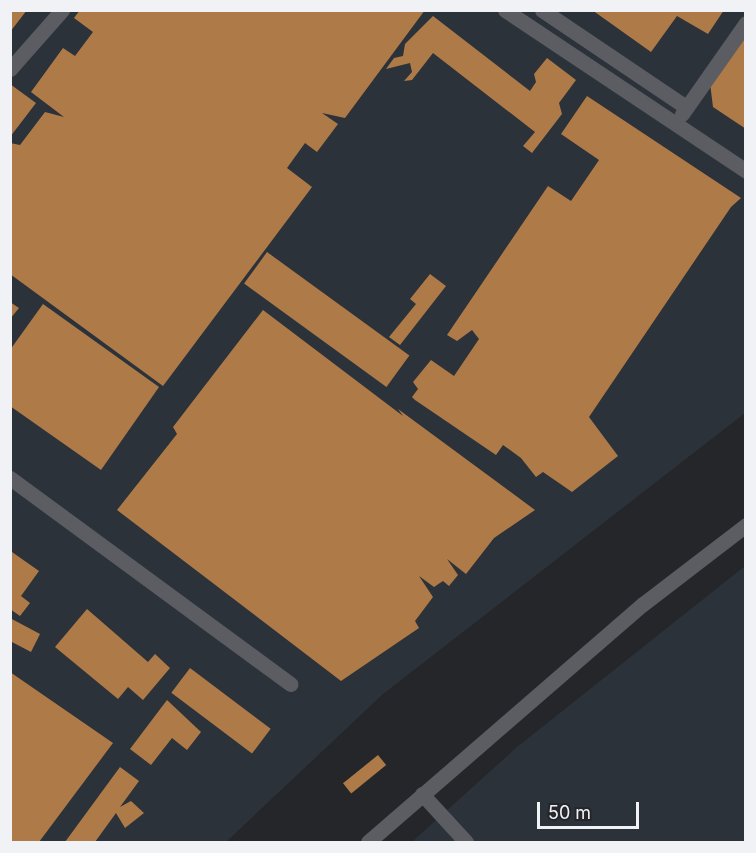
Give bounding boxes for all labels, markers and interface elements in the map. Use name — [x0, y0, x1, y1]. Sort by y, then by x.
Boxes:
scale bar — [540, 790, 642, 828]
text: 50 m — [548, 802, 591, 823]

